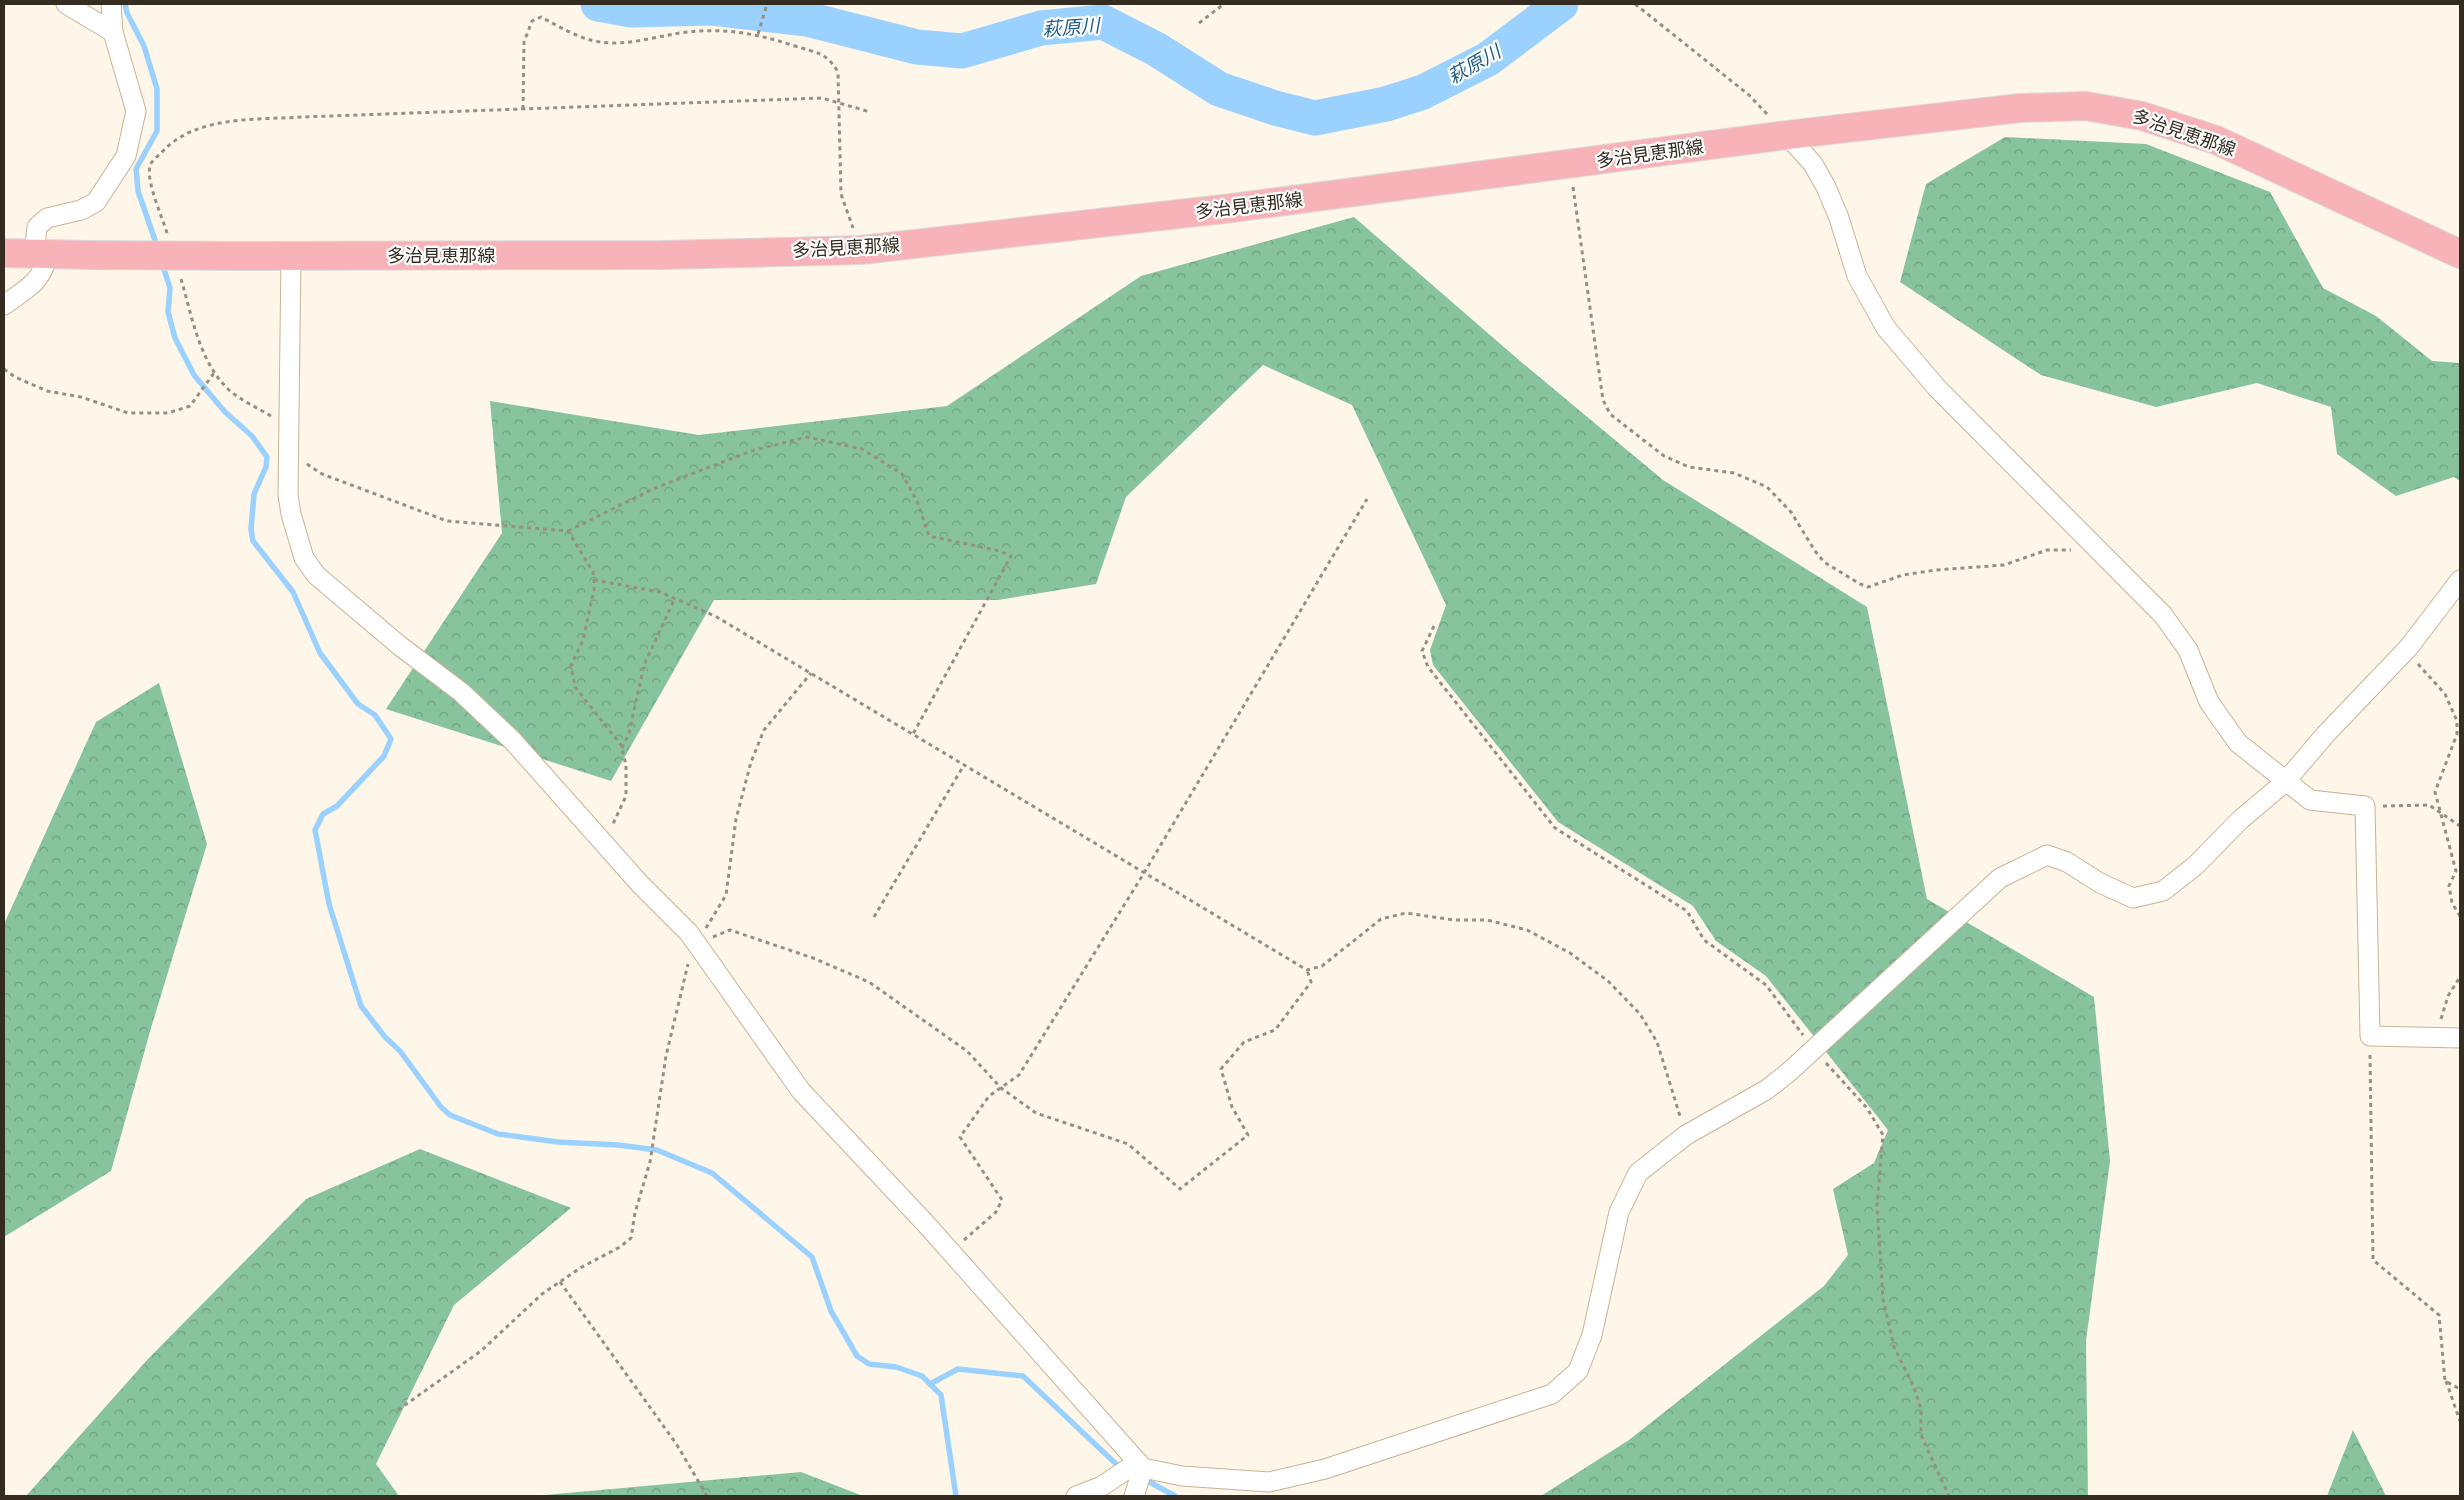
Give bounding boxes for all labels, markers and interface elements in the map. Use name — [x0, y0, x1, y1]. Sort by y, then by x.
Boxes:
water label: 萩原川 — [1042, 12, 1102, 42]
water label: 萩原川 — [1443, 37, 1507, 90]
street label: 多治見恵那線 — [2129, 103, 2239, 161]
street label: 多治見恵那線 — [1595, 134, 1705, 172]
street label: 多治見恵那線 — [1194, 187, 1304, 223]
street label: 多治見恵那線 — [791, 232, 901, 262]
street label: 多治見恵那線 — [387, 243, 495, 267]

